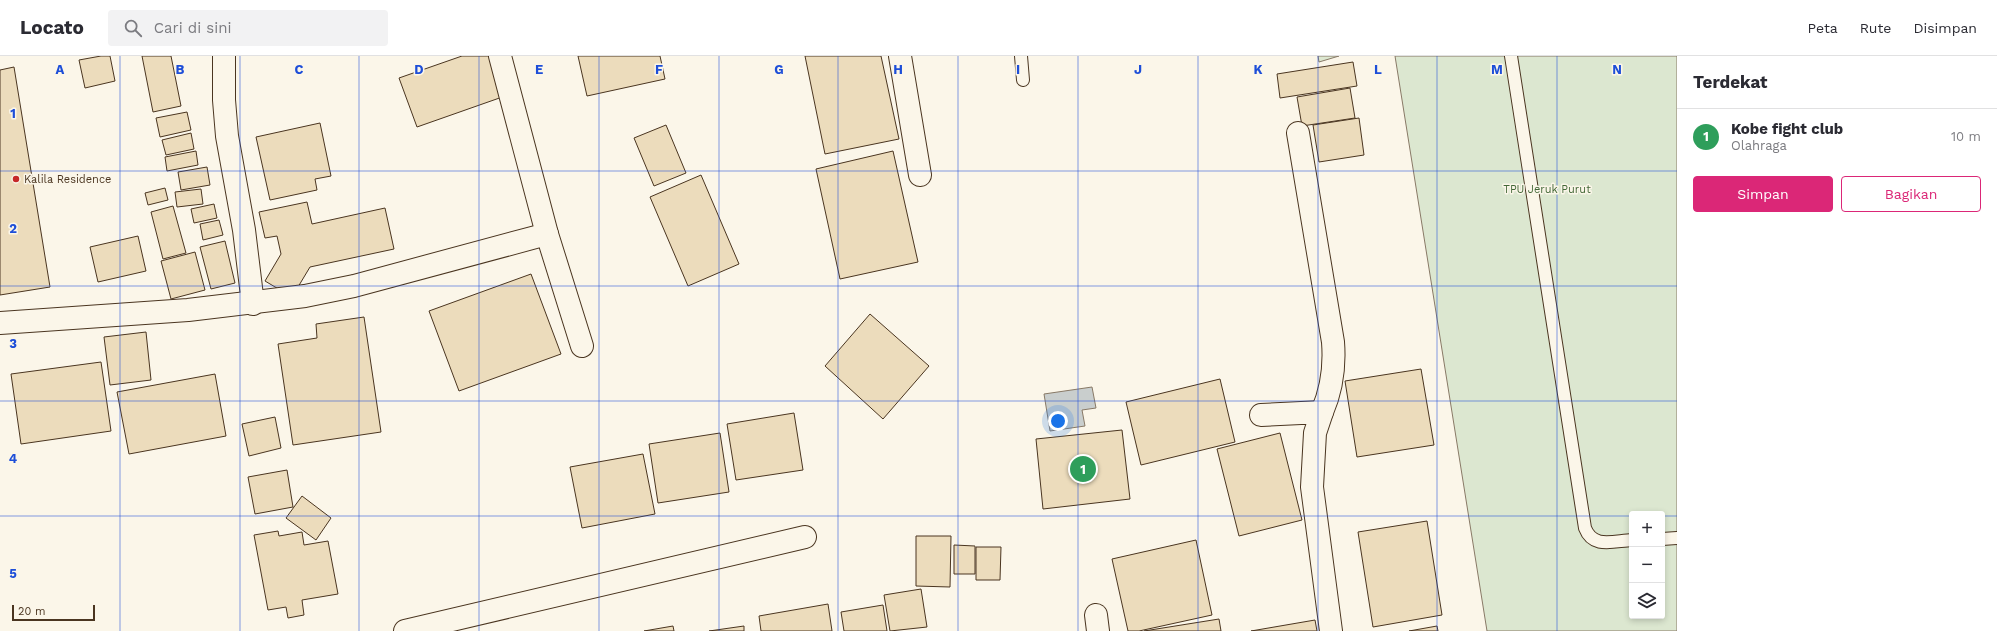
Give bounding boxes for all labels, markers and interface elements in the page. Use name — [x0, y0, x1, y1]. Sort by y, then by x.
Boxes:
search box — [108, 10, 388, 46]
text: Locato — [20, 16, 84, 39]
icon: search — [122, 17, 144, 39]
text: Cari di sini — [154, 19, 231, 37]
text: Peta — [1808, 20, 1838, 36]
text: Rute — [1860, 20, 1891, 36]
text: Disimpan — [1913, 20, 1977, 36]
text: A — [56, 62, 65, 77]
text: B — [176, 62, 185, 77]
text: C — [295, 62, 304, 77]
text: D — [414, 62, 424, 77]
text: E — [535, 62, 543, 77]
text: F — [655, 62, 663, 77]
text: G — [774, 62, 784, 77]
text: H — [893, 62, 903, 77]
text: I — [1016, 62, 1020, 77]
text: J — [1134, 62, 1142, 77]
text: K — [1253, 62, 1263, 77]
text: L — [1374, 62, 1382, 77]
text: M — [1491, 62, 1503, 77]
text: N — [1612, 62, 1622, 77]
text: Terdekat — [1693, 72, 1768, 92]
text: 1 — [10, 106, 16, 121]
text: Kobe fight club — [1731, 120, 1843, 138]
text: 1 — [1703, 129, 1709, 144]
text: 10 m — [1951, 129, 1981, 144]
text: Olahraga — [1731, 138, 1787, 153]
place label: Kalila Residence — [24, 173, 111, 186]
marker: Kalila Residence — [11, 174, 21, 184]
button: Simpan — [1693, 176, 1833, 212]
button: Bagikan — [1841, 176, 1981, 212]
park label: TPU Jeruk Purut — [1503, 183, 1591, 196]
text: 2 — [9, 221, 17, 236]
text: 3 — [9, 336, 17, 351]
your location — [1048, 411, 1068, 431]
text: 4 — [9, 451, 18, 466]
pin: 1 — [1070, 454, 1096, 484]
map controls — [1629, 511, 1665, 619]
button: + — [1629, 511, 1665, 547]
button: − — [1629, 547, 1665, 583]
text: 5 — [9, 566, 17, 581]
button: layers — [1629, 583, 1665, 619]
scale bar — [12, 603, 95, 622]
text: 20 m — [18, 605, 46, 618]

